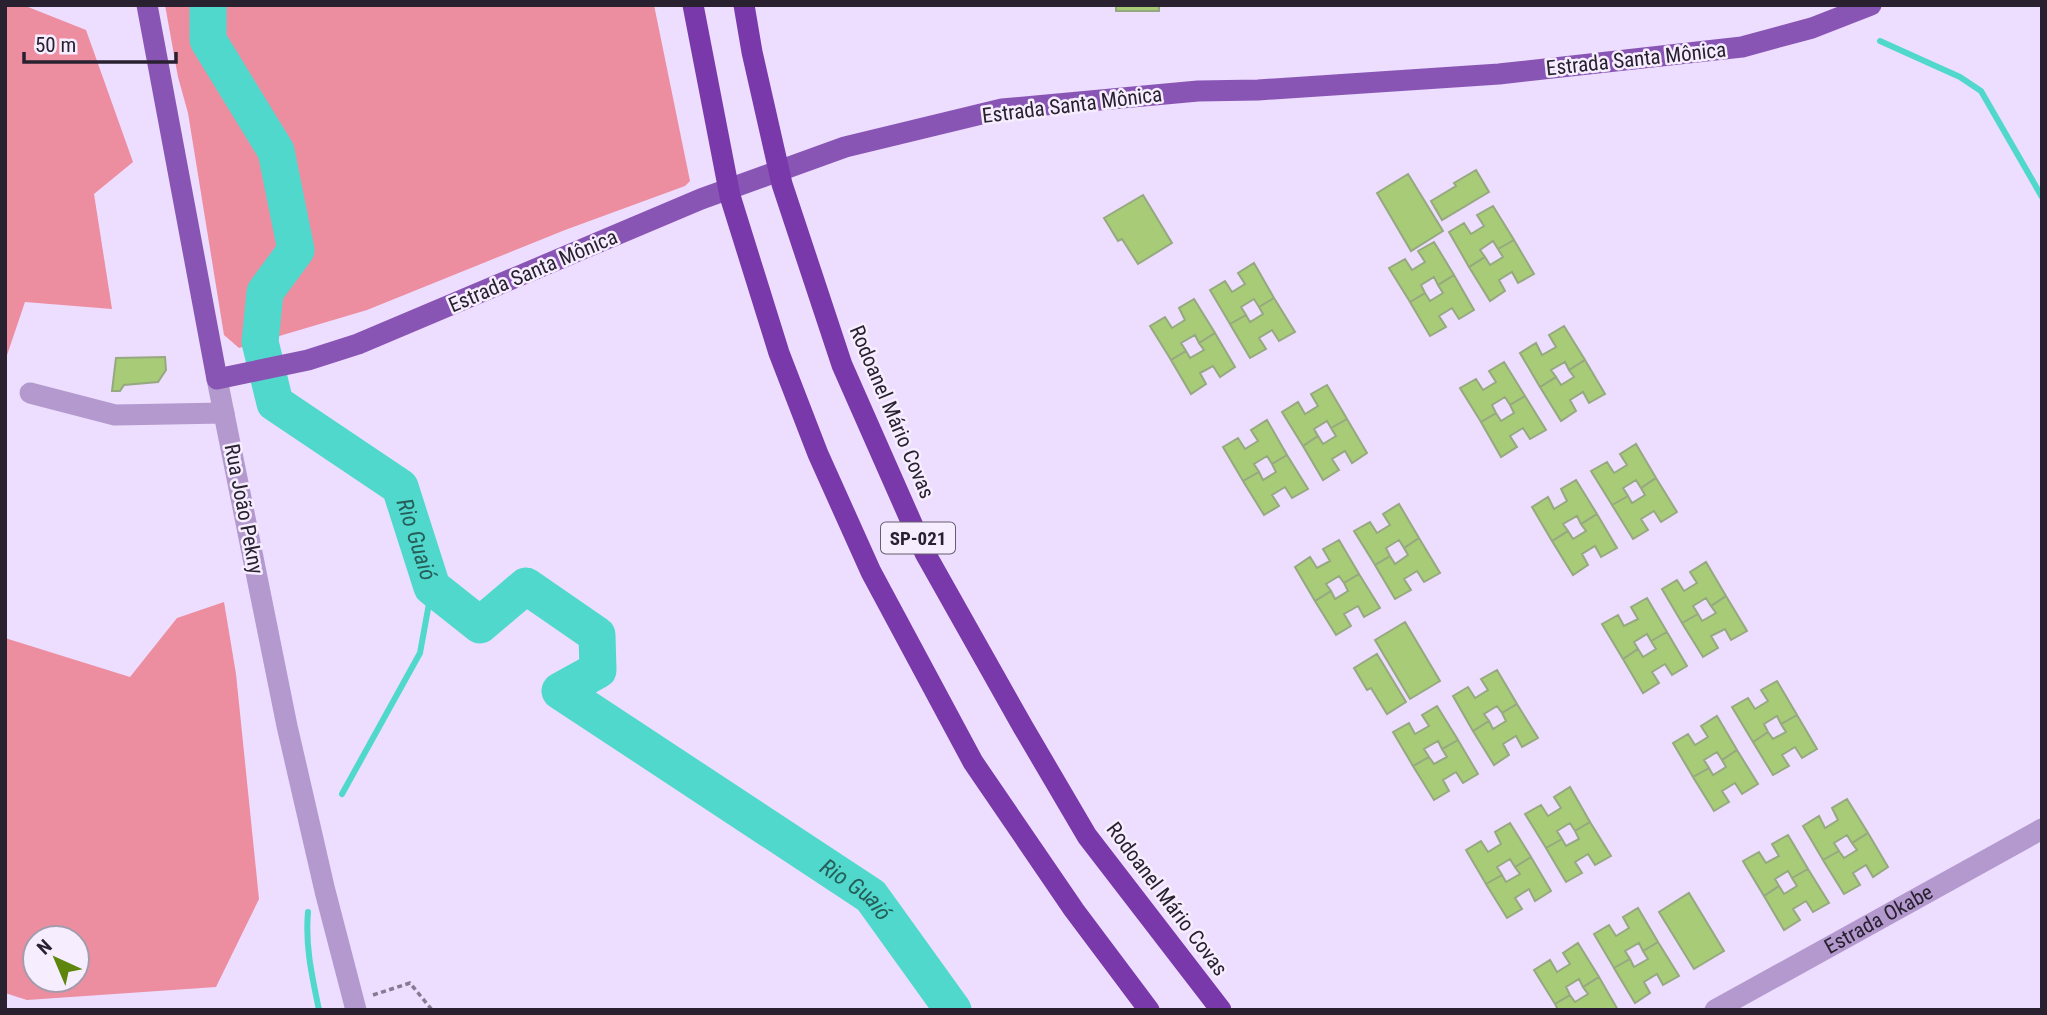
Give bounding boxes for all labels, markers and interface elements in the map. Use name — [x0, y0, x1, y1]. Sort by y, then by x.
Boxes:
scale bar — [24, 21, 177, 65]
text: 50 m — [35, 33, 76, 57]
street label: Estrada Santa Mônica — [1545, 38, 1727, 80]
street label: Estrada Santa Mônica — [981, 82, 1163, 128]
street label: Estrada Santa Mônica — [445, 225, 621, 317]
street label: Rodoanel Mário Covas — [845, 322, 939, 502]
street label: Rua João Pekny — [220, 442, 268, 576]
water label: Rio Guaió — [391, 495, 442, 584]
road number: SP-021 — [881, 523, 955, 554]
street label: Rodoanel Mário Covas — [1102, 818, 1232, 980]
water label: Rio Guaió — [815, 853, 897, 926]
street label: Estrada Okabe — [1820, 880, 1937, 959]
north arrow — [21, 924, 91, 994]
text: N — [32, 935, 57, 959]

